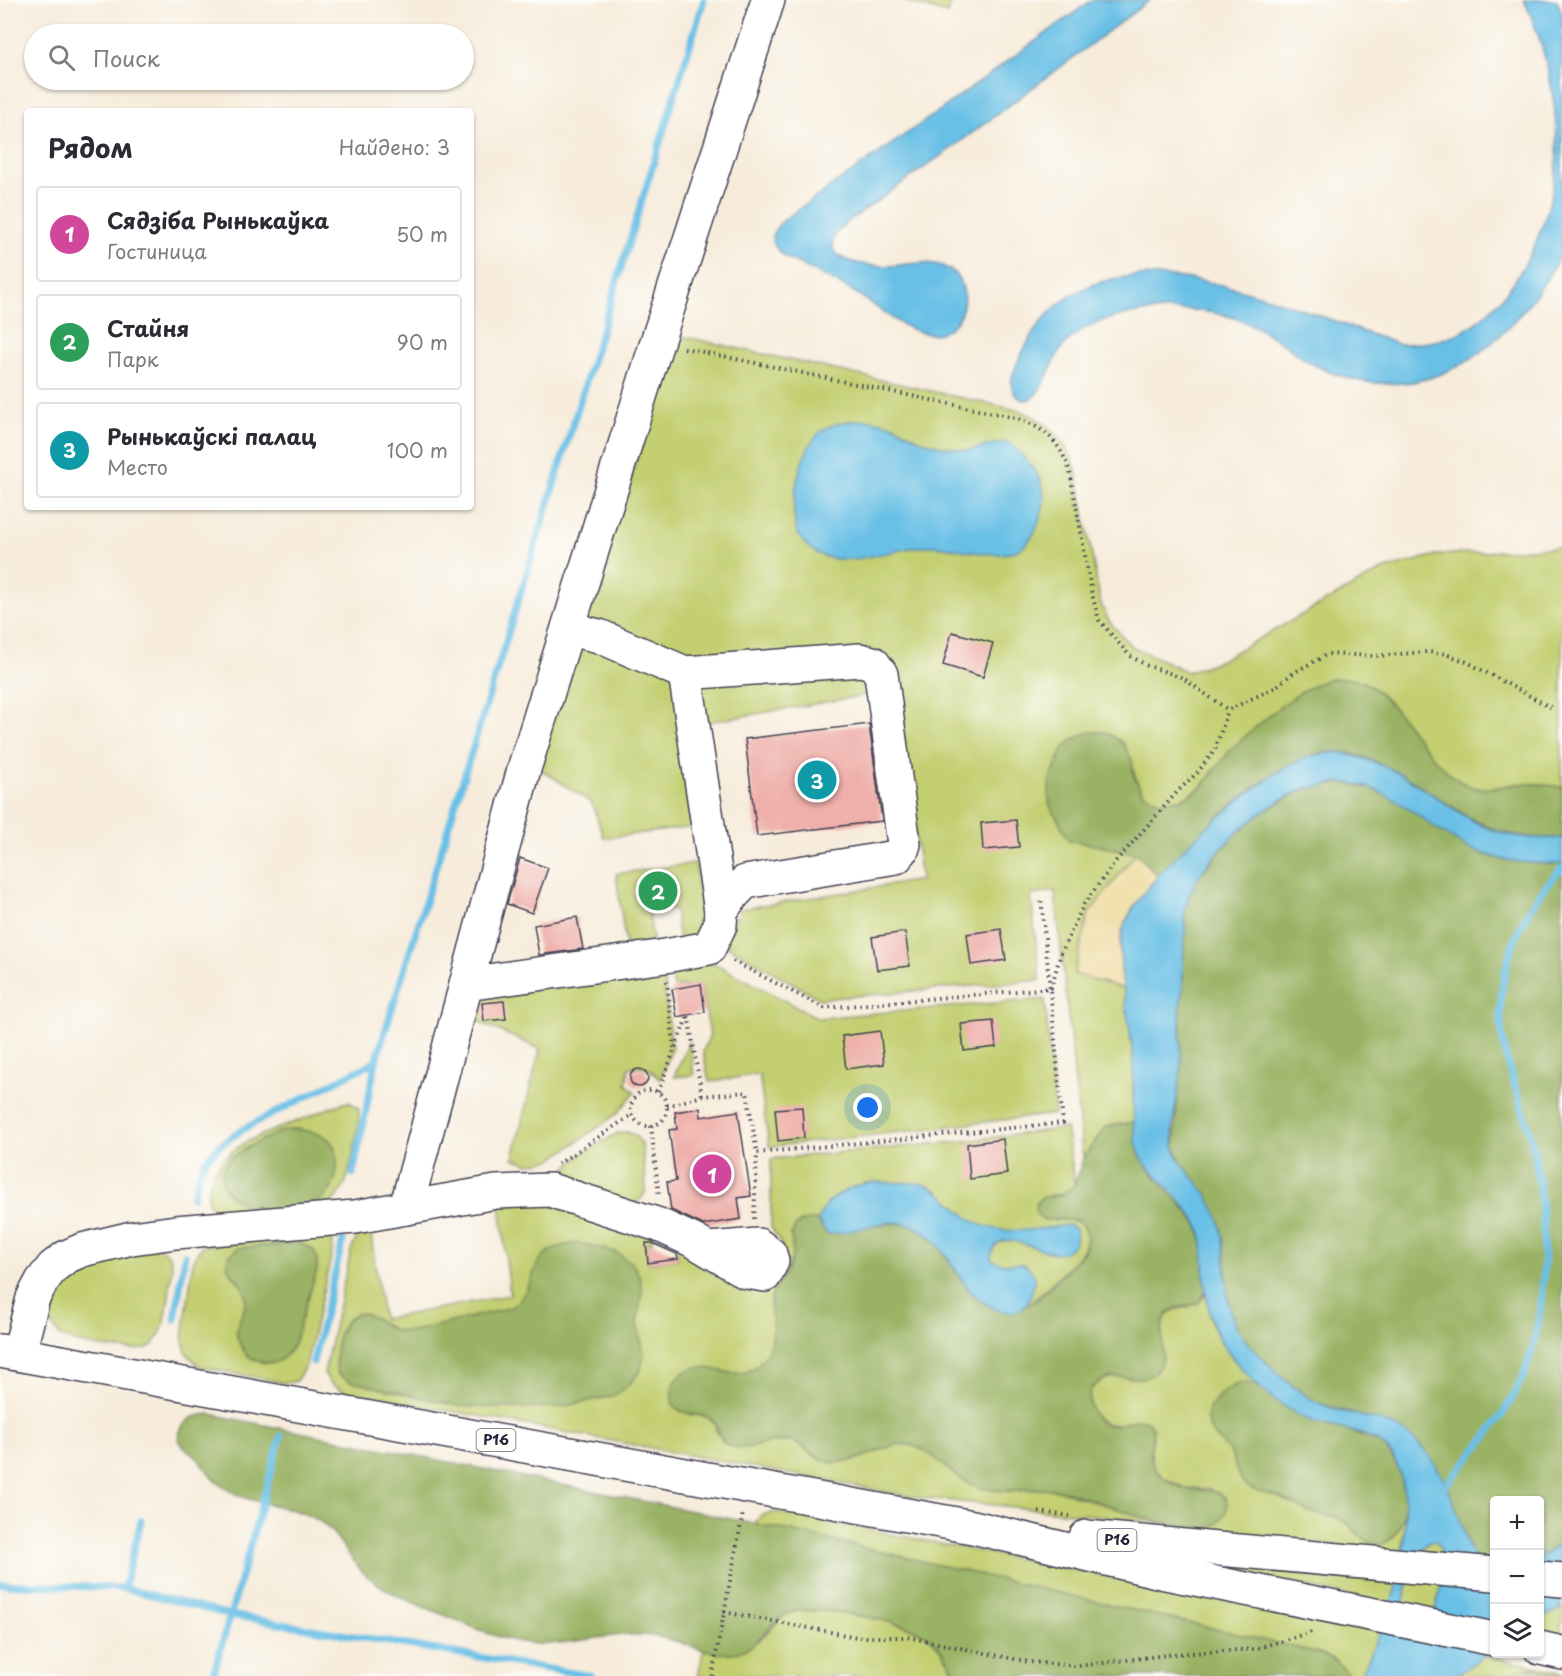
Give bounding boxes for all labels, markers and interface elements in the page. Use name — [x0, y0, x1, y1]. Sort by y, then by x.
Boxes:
search box — [24, 24, 474, 90]
icon: search — [45, 41, 78, 74]
text: Поиск — [93, 41, 160, 74]
text: Рядом — [48, 128, 133, 167]
text: Найдено: 3 — [339, 132, 450, 162]
text: Сядзіба Рынькаўка — [107, 203, 329, 236]
text: 1 — [65, 219, 74, 249]
text: 50 m — [396, 219, 448, 249]
text: Гостиница — [107, 236, 207, 266]
text: Стайня — [107, 311, 189, 344]
text: 2 — [62, 327, 77, 357]
text: 90 m — [397, 327, 448, 357]
text: Парк — [107, 344, 159, 374]
text: Рынькаўскi палац — [107, 419, 316, 452]
text: 3 — [63, 435, 76, 465]
text: 100 m — [387, 435, 448, 465]
text: Место — [107, 452, 168, 482]
pin: 3 — [798, 758, 836, 802]
pin: 2 — [638, 868, 678, 914]
your location — [853, 1093, 882, 1122]
pin: 1 — [692, 1152, 732, 1196]
road number: Р16 — [476, 1429, 516, 1451]
map controls — [1490, 1496, 1544, 1658]
button: + — [1490, 1496, 1544, 1550]
road number: Р16 — [1098, 1529, 1136, 1551]
button: − — [1490, 1550, 1544, 1604]
button: layers — [1490, 1604, 1544, 1658]

